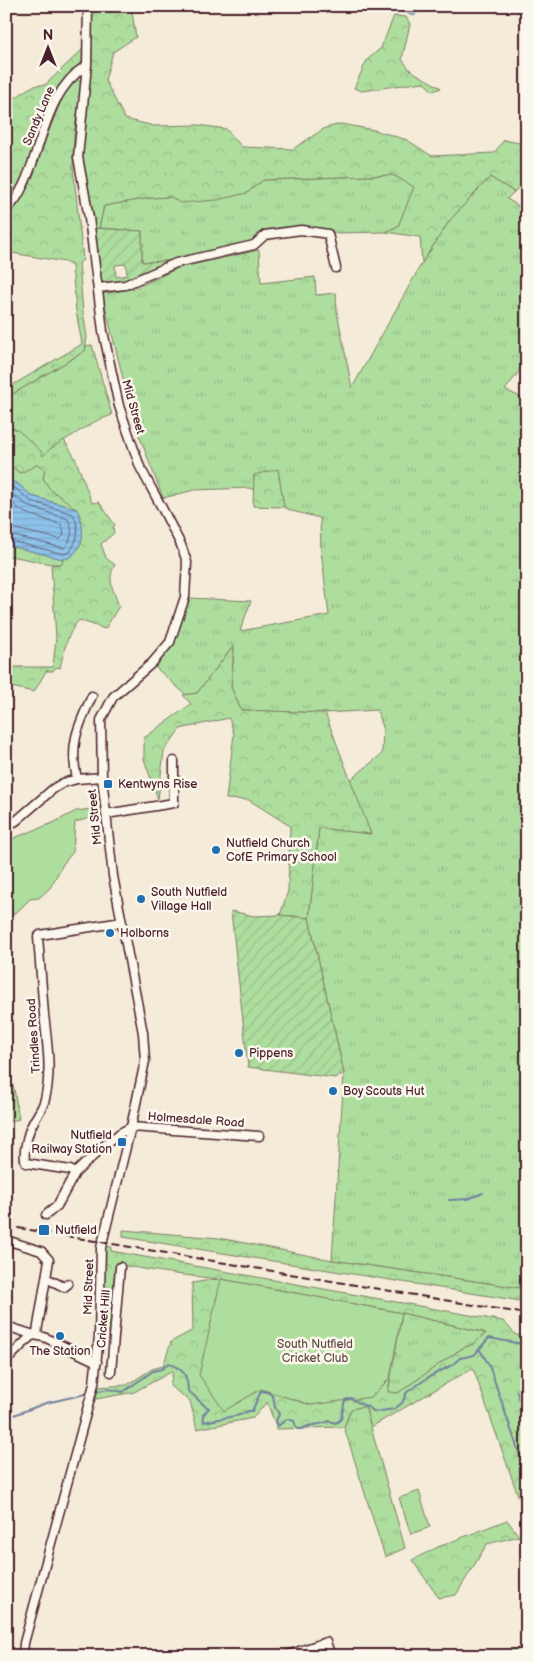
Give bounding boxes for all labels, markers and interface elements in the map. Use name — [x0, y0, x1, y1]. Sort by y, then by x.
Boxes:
north arrow — [22, 22, 72, 72]
text: N — [43, 27, 53, 44]
street label: Sandy Lane — [20, 84, 58, 148]
street label: Mid Street — [118, 378, 148, 436]
place label: Kentwyns Rise — [118, 777, 197, 792]
marker: Kentwyns Rise — [102, 778, 114, 790]
street label: Mid Street — [85, 788, 105, 846]
place label: Nutfield Church CofE Primary School — [226, 836, 337, 865]
marker: Nutfield Church CofE Primary School — [210, 844, 222, 856]
place label: South Nutfield Village Hall — [151, 885, 227, 914]
marker: South Nutfield Village Hall — [135, 893, 147, 905]
place label: Holborns — [120, 926, 169, 941]
marker: Holborns — [104, 927, 116, 939]
street label: Trindles Road — [24, 998, 44, 1074]
place label: Pippens — [249, 1046, 293, 1061]
marker: Pippens — [233, 1047, 245, 1059]
place label: Boy Scouts Hut — [343, 1084, 425, 1099]
marker: Boy Scouts Hut — [327, 1085, 339, 1097]
street label: Holmesdale Road — [147, 1109, 245, 1131]
place label: Nutfield Railway Station — [31, 1128, 112, 1157]
marker: Nutfield Railway Station — [116, 1136, 128, 1148]
marker: Nutfield — [37, 1223, 51, 1237]
place label: Nutfield — [55, 1223, 97, 1238]
street label: Mid Street — [81, 1258, 97, 1315]
street label: Cricket Hill — [94, 1289, 114, 1349]
marker: The Station — [54, 1330, 66, 1342]
park label: South Nutfield Cricket Club — [277, 1337, 353, 1366]
place label: The Station — [29, 1344, 91, 1359]

